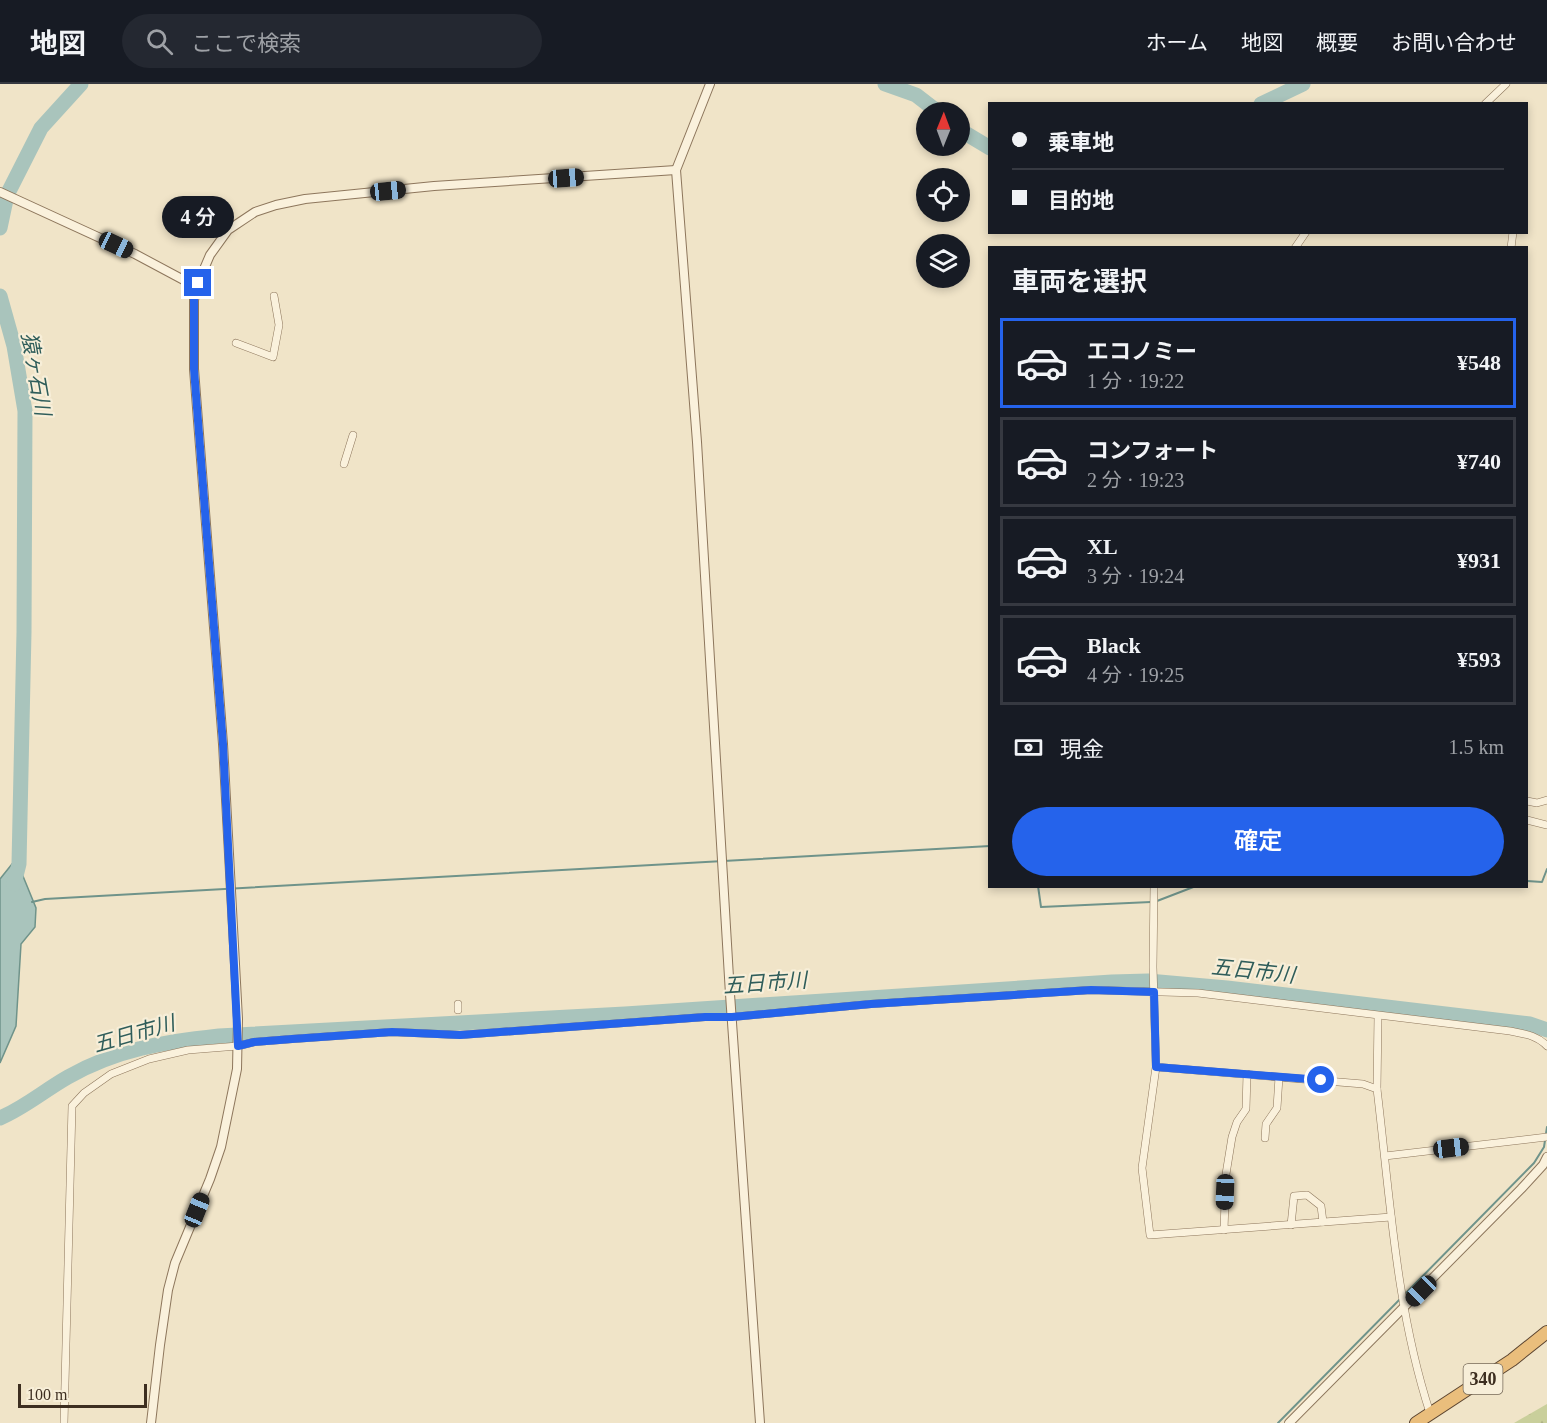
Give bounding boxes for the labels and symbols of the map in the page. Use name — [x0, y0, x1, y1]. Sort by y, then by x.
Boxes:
north arrow — [916, 102, 970, 156]
car — [547, 168, 585, 188]
car — [369, 180, 407, 202]
callout: 4 分 — [162, 196, 234, 238]
car — [96, 229, 136, 261]
route end — [184, 269, 211, 296]
water label: 猿ヶ石川 — [17, 331, 55, 419]
water label: 五日市川 — [1210, 955, 1298, 988]
water label: 五日市川 — [722, 968, 810, 998]
water label: 五日市川 — [90, 1010, 180, 1057]
route start — [1307, 1066, 1334, 1093]
car — [1432, 1137, 1470, 1159]
car — [1215, 1174, 1235, 1210]
car — [182, 1190, 212, 1230]
car — [1402, 1272, 1440, 1310]
road number: 340 — [1464, 1364, 1502, 1394]
scale bar — [18, 1381, 147, 1408]

